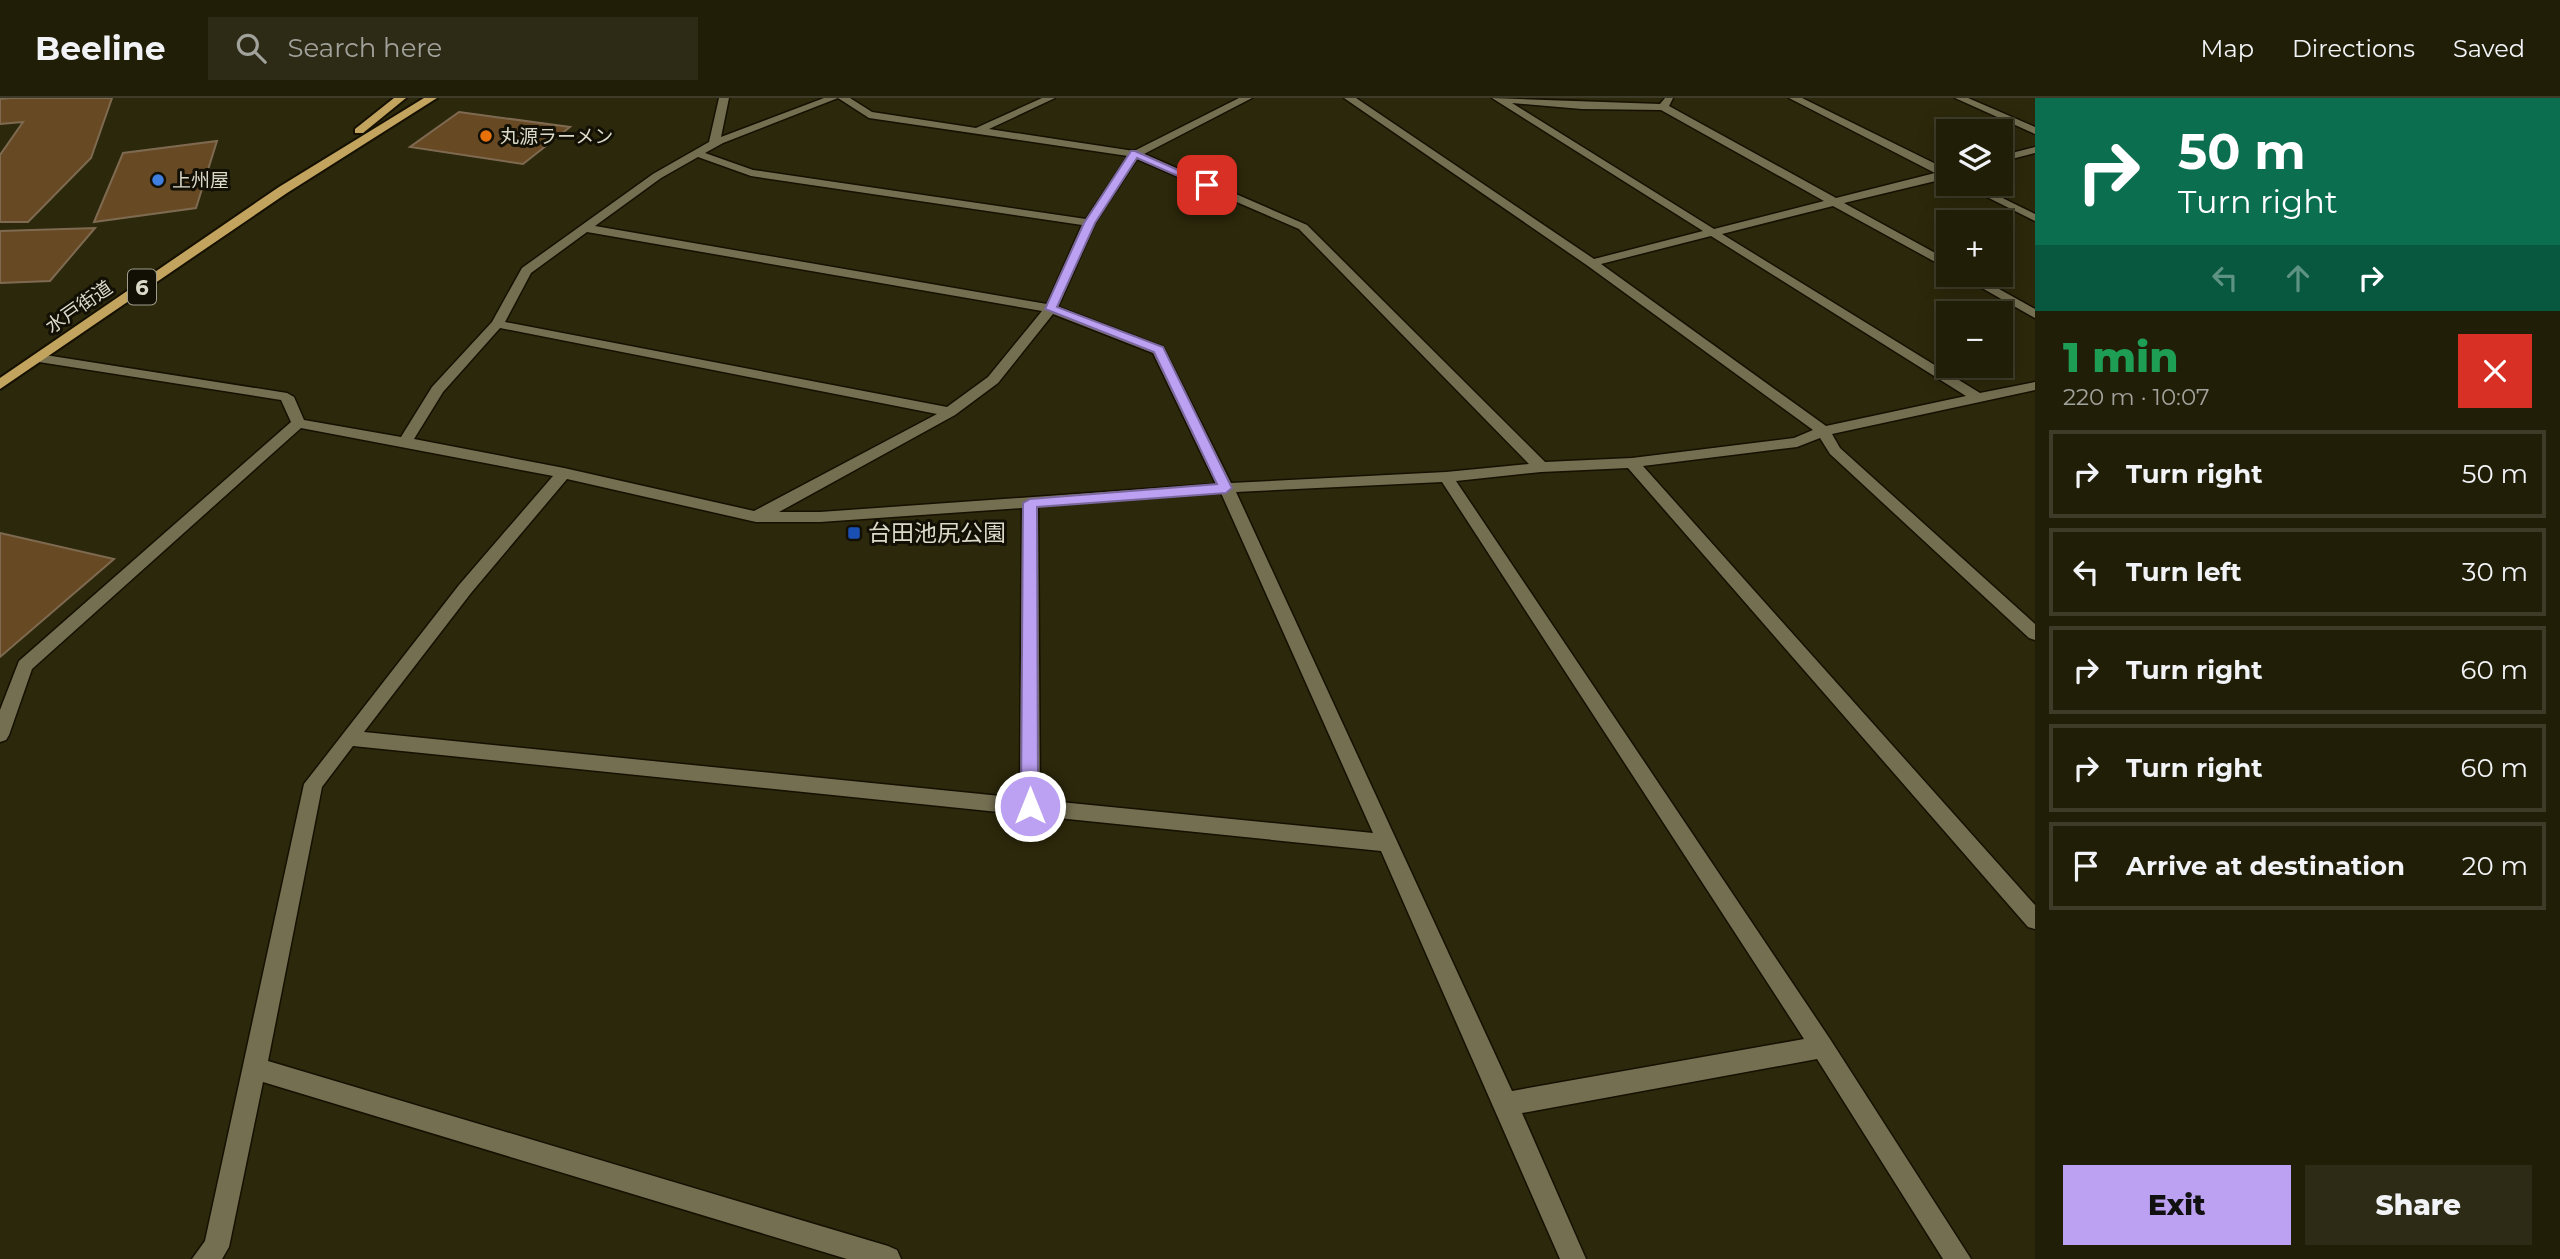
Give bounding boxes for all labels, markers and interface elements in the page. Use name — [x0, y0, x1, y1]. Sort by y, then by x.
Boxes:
search box — [208, 17, 698, 80]
text: Beeline — [35, 28, 166, 68]
icon: search — [232, 29, 270, 67]
text: Search here — [288, 32, 442, 64]
text: Map — [2201, 34, 2254, 63]
text: Directions — [2292, 34, 2415, 63]
text: Saved — [2453, 34, 2525, 63]
map controls — [1936, 119, 2013, 378]
button: layers — [1936, 119, 2013, 196]
text: 50 m — [2178, 122, 2306, 181]
place label: 丸源ラーメン — [500, 125, 613, 148]
icon: right — [2063, 126, 2154, 217]
marker: 丸源ラーメン — [478, 128, 494, 144]
pin — [1177, 155, 1237, 215]
icon: arrive — [1188, 166, 1226, 204]
place label: 上州屋 — [172, 169, 229, 192]
marker: 上州屋 — [150, 172, 166, 188]
text: Turn right — [2178, 182, 2338, 221]
button: + — [1936, 210, 2013, 287]
icon: left — [2206, 259, 2244, 297]
icon: ahead — [2279, 259, 2317, 297]
icon: right — [2352, 259, 2390, 297]
road number: 6 — [128, 270, 156, 304]
street label: 水戸街道 — [41, 276, 117, 338]
button: − — [1936, 301, 2013, 378]
text: 1 min — [2063, 331, 2179, 383]
button: close — [2458, 334, 2532, 408]
text: 220 m · 10:07 — [2063, 383, 2210, 411]
icon: right — [2067, 455, 2105, 493]
text: Turn right — [2126, 458, 2262, 490]
text: 50 m — [2462, 458, 2528, 490]
place label: 台田池尻公園 — [868, 519, 1006, 547]
marker: 台田池尻公園 — [846, 525, 862, 541]
icon: left — [2067, 553, 2105, 591]
text: Turn left — [2126, 556, 2242, 588]
text: 30 m — [2462, 556, 2528, 588]
icon: right — [2067, 651, 2105, 689]
text: Turn right — [2126, 654, 2262, 686]
text: 60 m — [2461, 654, 2528, 686]
icon: right — [2067, 749, 2105, 787]
text: Turn right — [2126, 752, 2262, 784]
text: 60 m — [2461, 752, 2528, 784]
position arrow — [993, 769, 1067, 843]
icon: arrive — [2067, 847, 2105, 885]
text: Arrive at destination — [2126, 850, 2405, 882]
text: 20 m — [2462, 850, 2528, 882]
button: Exit — [2063, 1165, 2291, 1245]
button: Share — [2305, 1165, 2532, 1245]

